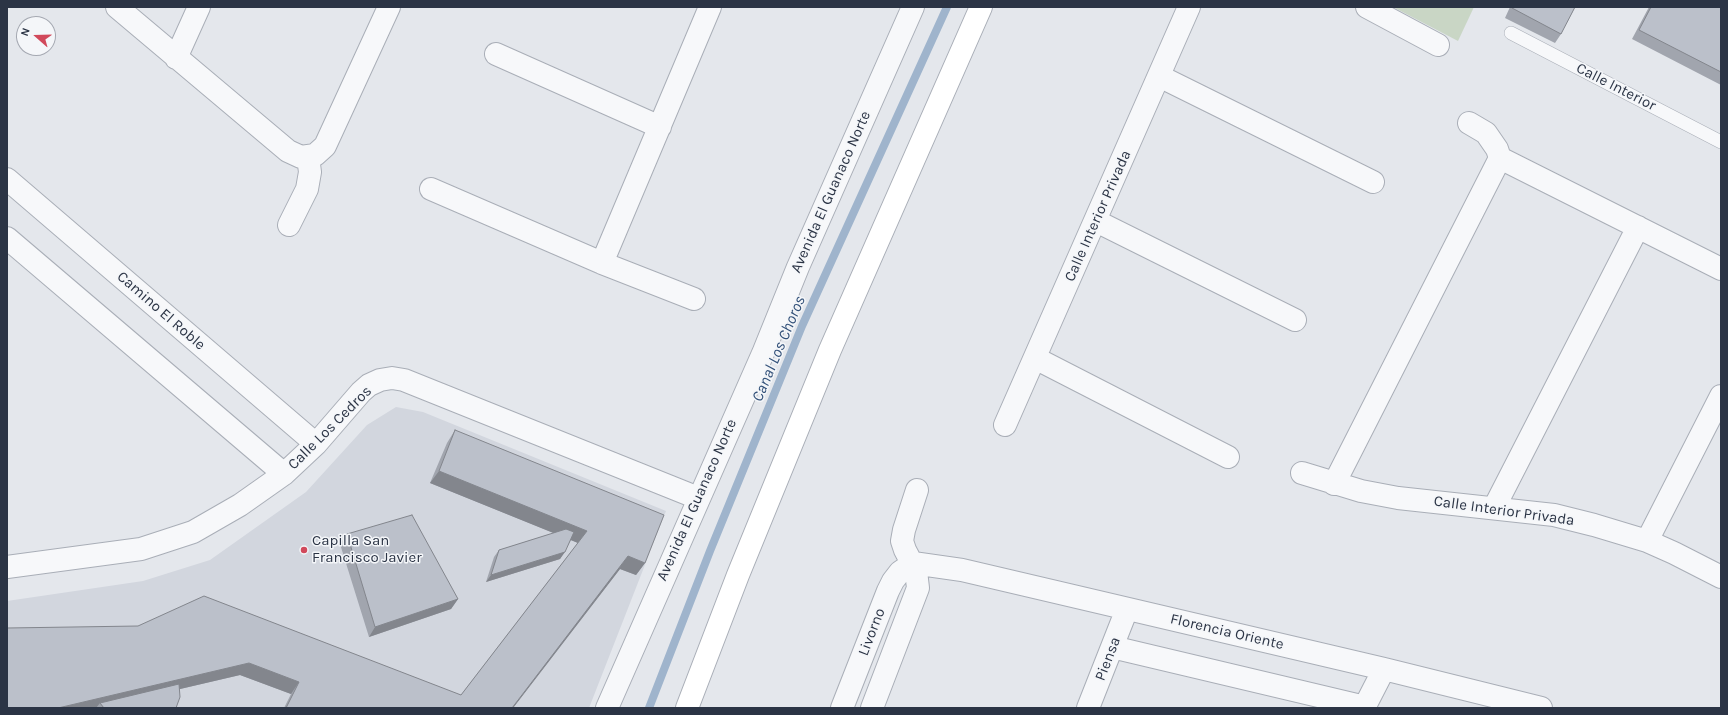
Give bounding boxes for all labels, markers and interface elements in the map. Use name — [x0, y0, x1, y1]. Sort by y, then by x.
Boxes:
north arrow — [16, 16, 56, 56]
text: N — [18, 26, 33, 38]
street label: Calle Interior — [1573, 59, 1659, 115]
street label: Avenida El Guanaco Norte — [787, 108, 875, 276]
street label: Calle Interior Privada — [1061, 148, 1135, 284]
street label: Camino El Roble — [113, 268, 209, 354]
water label: Canal Los Choros — [748, 293, 810, 405]
street label: Calle Los Cedros — [284, 382, 376, 474]
street label: Avenida El Guanaco Norte — [653, 416, 741, 584]
street label: Calle Interior Privada — [1432, 492, 1576, 530]
place label: Capilla San Francisco Javier — [312, 532, 422, 567]
marker: Capilla San Francisco Javier — [299, 545, 309, 555]
street label: Livorno — [855, 605, 889, 659]
street label: Florencia Oriente — [1168, 610, 1286, 654]
street label: Piensa — [1091, 634, 1125, 684]

